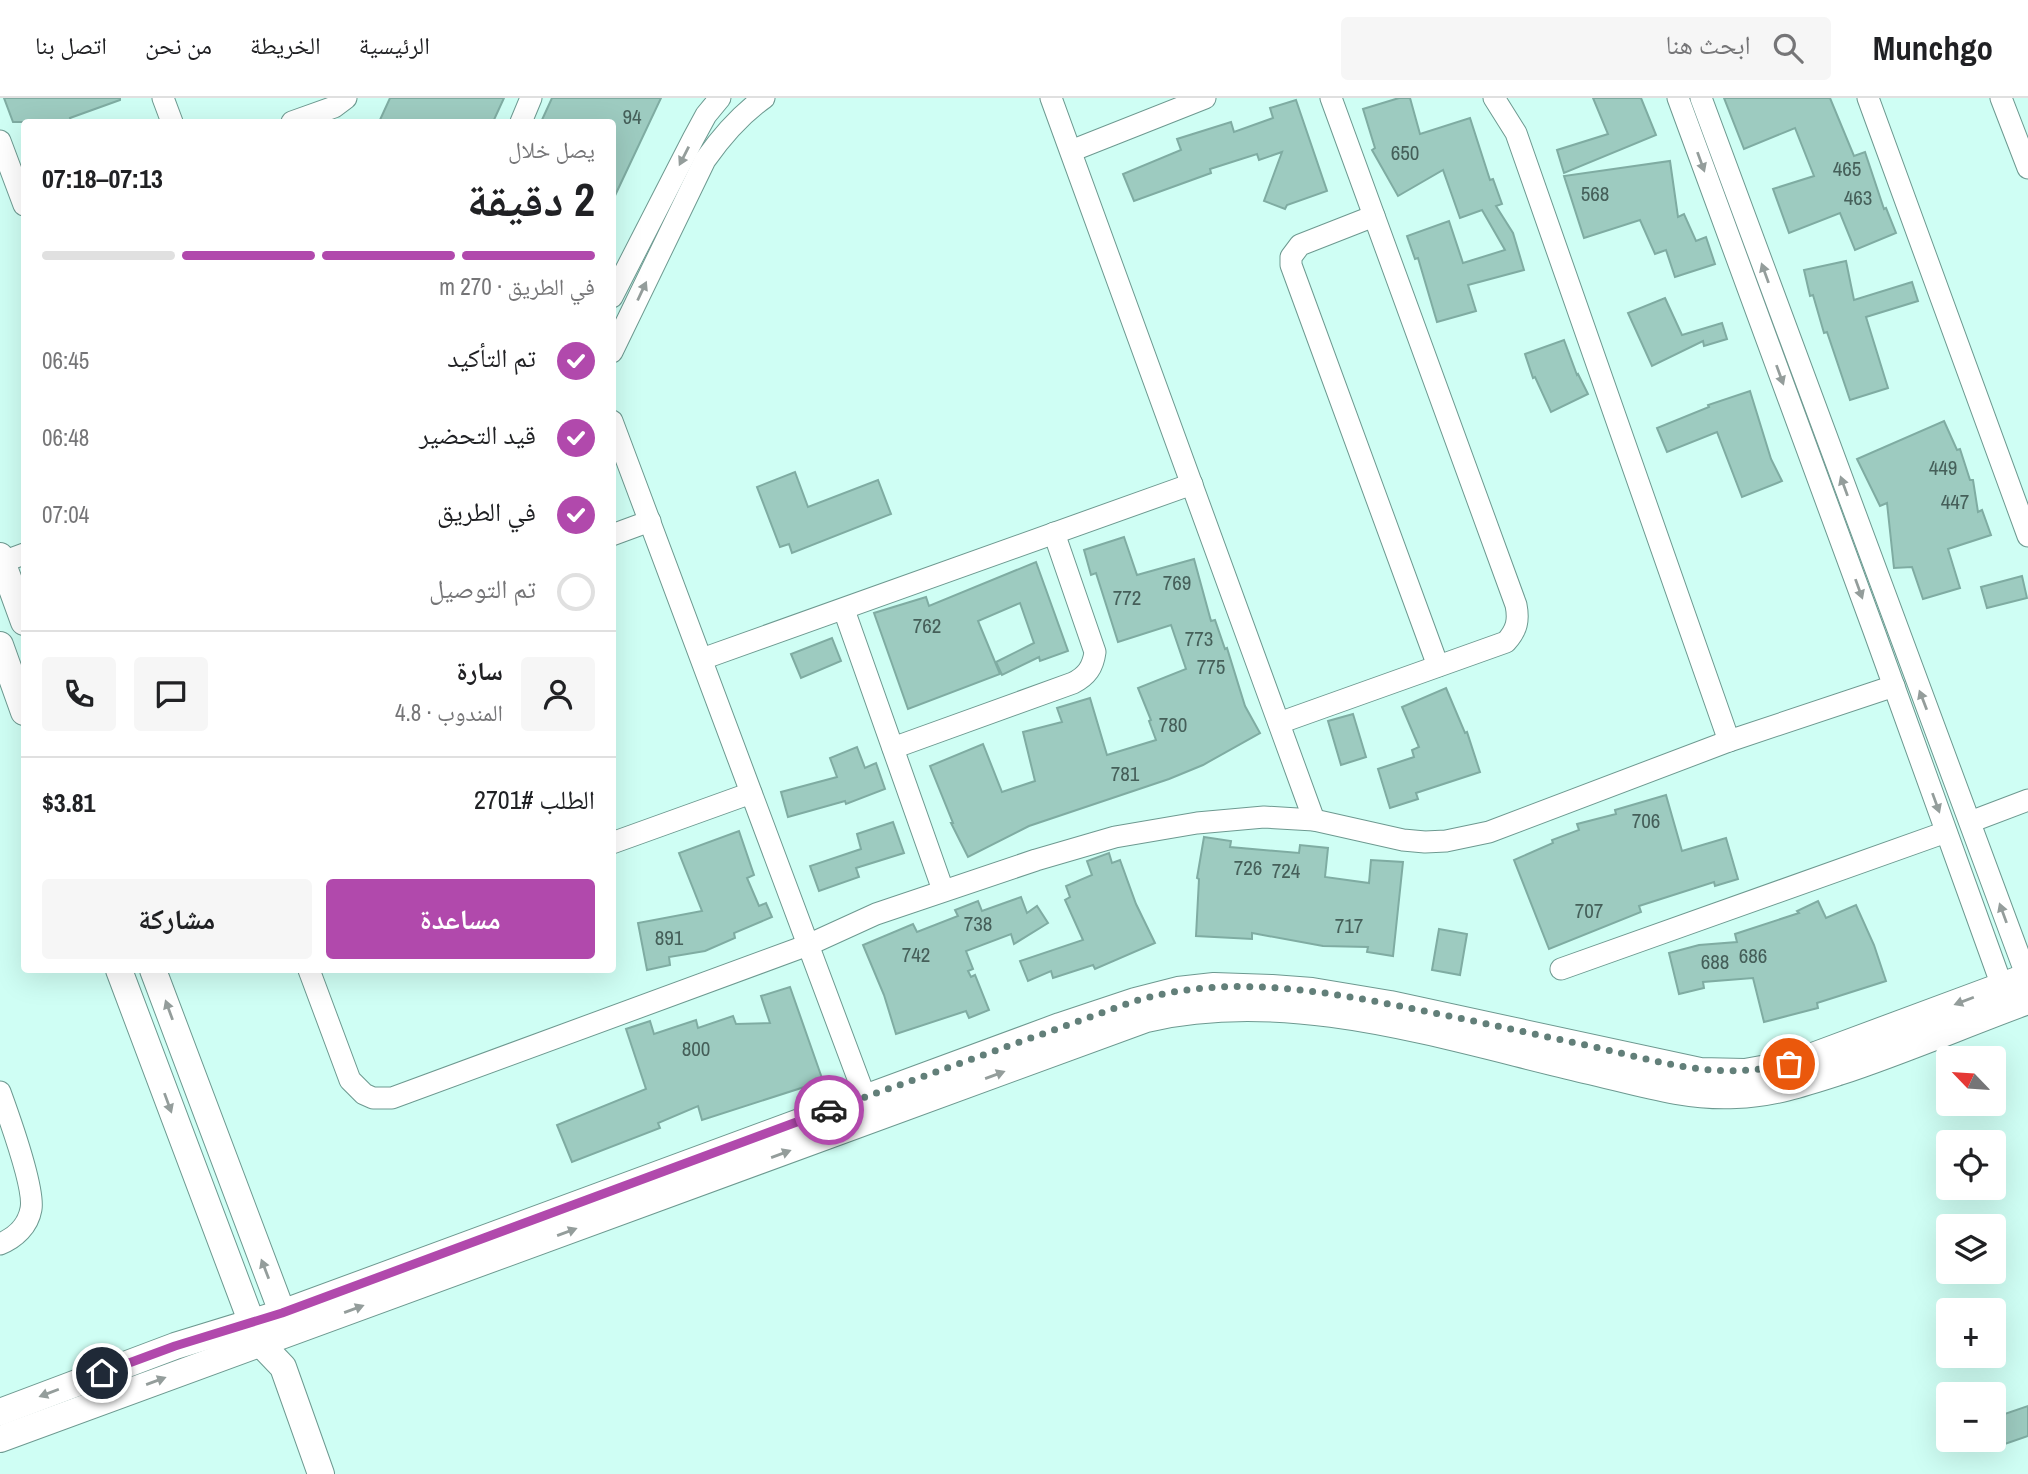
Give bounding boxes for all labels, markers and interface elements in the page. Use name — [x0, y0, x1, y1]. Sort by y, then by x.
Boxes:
search box — [1341, 17, 1831, 80]
text: Munchgo — [1873, 26, 1993, 70]
text: ابحث هنا — [1666, 27, 1751, 62]
text: اتصل بنا — [35, 29, 107, 61]
text: من نحن — [145, 29, 212, 61]
text: الخريطة — [250, 29, 321, 61]
text: الرئيسية — [359, 29, 430, 61]
icon: search — [1769, 29, 1807, 67]
house number: 94 — [622, 102, 642, 131]
text: يصل خلال — [508, 134, 595, 165]
house number: 650 — [1391, 138, 1419, 167]
one-way arrow — [679, 146, 691, 166]
one-way arrow — [1696, 152, 1707, 173]
house number: 465 — [1833, 154, 1861, 183]
text: 07:13–07:18 — [42, 161, 163, 196]
text: 2 دقيقة — [467, 168, 595, 230]
house number: 568 — [1581, 179, 1609, 208]
house number: 463 — [1844, 183, 1872, 212]
one-way arrow — [1760, 262, 1771, 283]
text: في الطريق · 270 m — [439, 271, 595, 302]
one-way arrow — [636, 281, 648, 301]
text: تم التأكيد — [447, 340, 536, 375]
icon: check — [557, 342, 595, 380]
text: 06:45 — [42, 345, 89, 376]
one-way arrow — [1775, 365, 1786, 386]
text: قيد التحضير — [419, 417, 536, 452]
icon: check — [557, 419, 595, 457]
text: 06:48 — [42, 422, 89, 453]
house number: 449 — [1929, 453, 1957, 482]
one-way arrow — [1838, 476, 1849, 497]
house number: 447 — [1941, 487, 1969, 516]
text: في الطريق — [437, 494, 536, 529]
icon: check — [557, 496, 595, 534]
text: 07:04 — [42, 499, 89, 530]
house number: 769 — [1163, 568, 1191, 597]
text: تم التوصيل — [429, 571, 536, 606]
one-way arrow — [1854, 578, 1865, 599]
house number: 772 — [1113, 583, 1141, 612]
house number: 762 — [913, 611, 941, 640]
house number: 773 — [1185, 624, 1213, 653]
house number: 775 — [1197, 652, 1225, 681]
text: سارة — [456, 653, 503, 688]
button: phone — [42, 657, 116, 731]
button: chat — [134, 657, 208, 731]
button: person — [521, 657, 595, 731]
one-way arrow — [1918, 689, 1929, 710]
text: المندوب · 4.8 — [395, 697, 503, 728]
house number: 780 — [1159, 710, 1187, 739]
house number: 781 — [1111, 759, 1140, 788]
text: الطلب #2701 — [474, 782, 595, 817]
text: $3.81 — [42, 785, 95, 820]
one-way arrow — [1931, 792, 1942, 813]
house number: 706 — [1632, 806, 1660, 835]
house number: 726 — [1234, 853, 1262, 882]
house number: 724 — [1272, 856, 1301, 885]
button: مشاركة — [42, 879, 312, 959]
button: مساعدة — [326, 879, 595, 959]
house number: 707 — [1575, 896, 1603, 925]
one-way arrow — [1997, 902, 2008, 923]
house number: 738 — [964, 909, 992, 938]
house number: 717 — [1335, 911, 1363, 940]
house number: 891 — [655, 923, 684, 952]
house number: 742 — [902, 940, 930, 969]
house number: 686 — [1739, 941, 1767, 970]
house number: 688 — [1701, 947, 1729, 976]
one-way arrow — [1954, 995, 1975, 1006]
one-way arrow — [163, 999, 174, 1020]
house number: 800 — [682, 1034, 710, 1063]
pin — [1759, 1034, 1819, 1094]
icon: bag — [1770, 1045, 1808, 1083]
north arrow — [1936, 1046, 2006, 1116]
map controls — [1936, 1046, 2006, 1452]
one-way arrow — [984, 1070, 1005, 1081]
courier — [794, 1075, 864, 1145]
icon: car — [810, 1091, 848, 1129]
one-way arrow — [163, 1092, 174, 1113]
button: locate — [1936, 1130, 2006, 1200]
one-way arrow — [771, 1148, 792, 1159]
button: layers — [1936, 1214, 2006, 1284]
one-way arrow — [557, 1226, 578, 1237]
one-way arrow — [260, 1258, 271, 1279]
button: + — [1936, 1298, 2006, 1368]
one-way arrow — [343, 1304, 364, 1315]
pin — [72, 1343, 132, 1403]
icon: home — [83, 1354, 121, 1392]
one-way arrow — [145, 1375, 166, 1386]
button: − — [1936, 1382, 2006, 1452]
one-way arrow — [39, 1388, 60, 1399]

